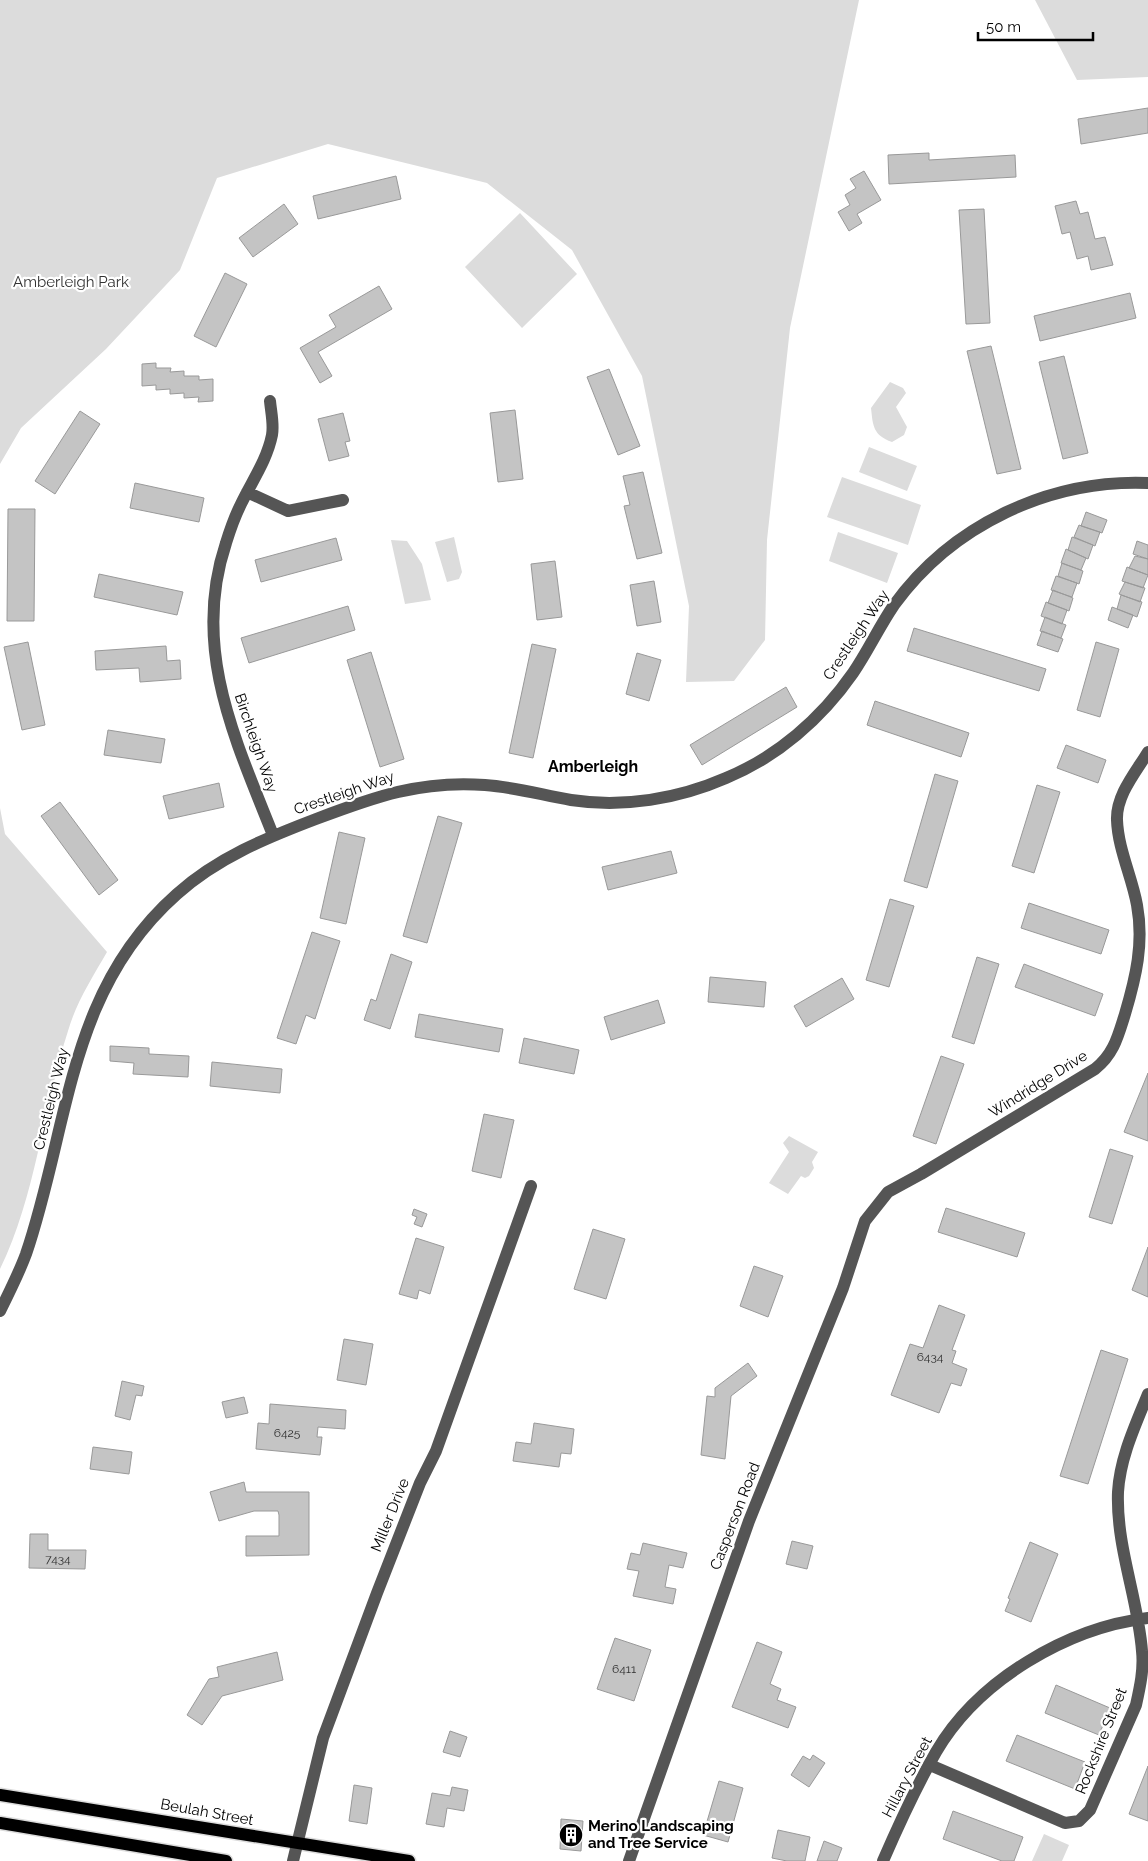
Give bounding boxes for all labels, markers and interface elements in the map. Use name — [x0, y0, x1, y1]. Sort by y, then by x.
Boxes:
scale bar — [978, 10, 1093, 42]
text: 50 m — [986, 18, 1021, 36]
park label: Amberleigh Park — [13, 273, 129, 291]
street label: Crestleigh Way — [819, 587, 893, 683]
street label: Birchleigh Way — [231, 691, 281, 795]
district label: Amberleigh — [548, 757, 638, 776]
street label: Crestleigh Way — [292, 767, 396, 819]
street label: Crestleigh Way — [30, 1046, 72, 1152]
street label: Windridge Drive — [985, 1046, 1091, 1121]
house number: 6434 — [917, 1350, 944, 1364]
house number: 6425 — [274, 1426, 301, 1440]
street label: Casperson Road — [706, 1460, 764, 1572]
street label: Miller Drive — [367, 1475, 413, 1554]
house number: 7434 — [45, 1552, 71, 1566]
house number: 6411 — [612, 1662, 636, 1676]
street label: Rockshire Street — [1071, 1685, 1131, 1797]
street label: Hillary Street — [878, 1733, 936, 1821]
street label: Beulah Street — [159, 1795, 255, 1829]
place label: Merino Landscaping and Tree Service — [588, 1817, 734, 1852]
building icon: Merino Landscaping and Tree Service — [558, 1822, 584, 1848]

